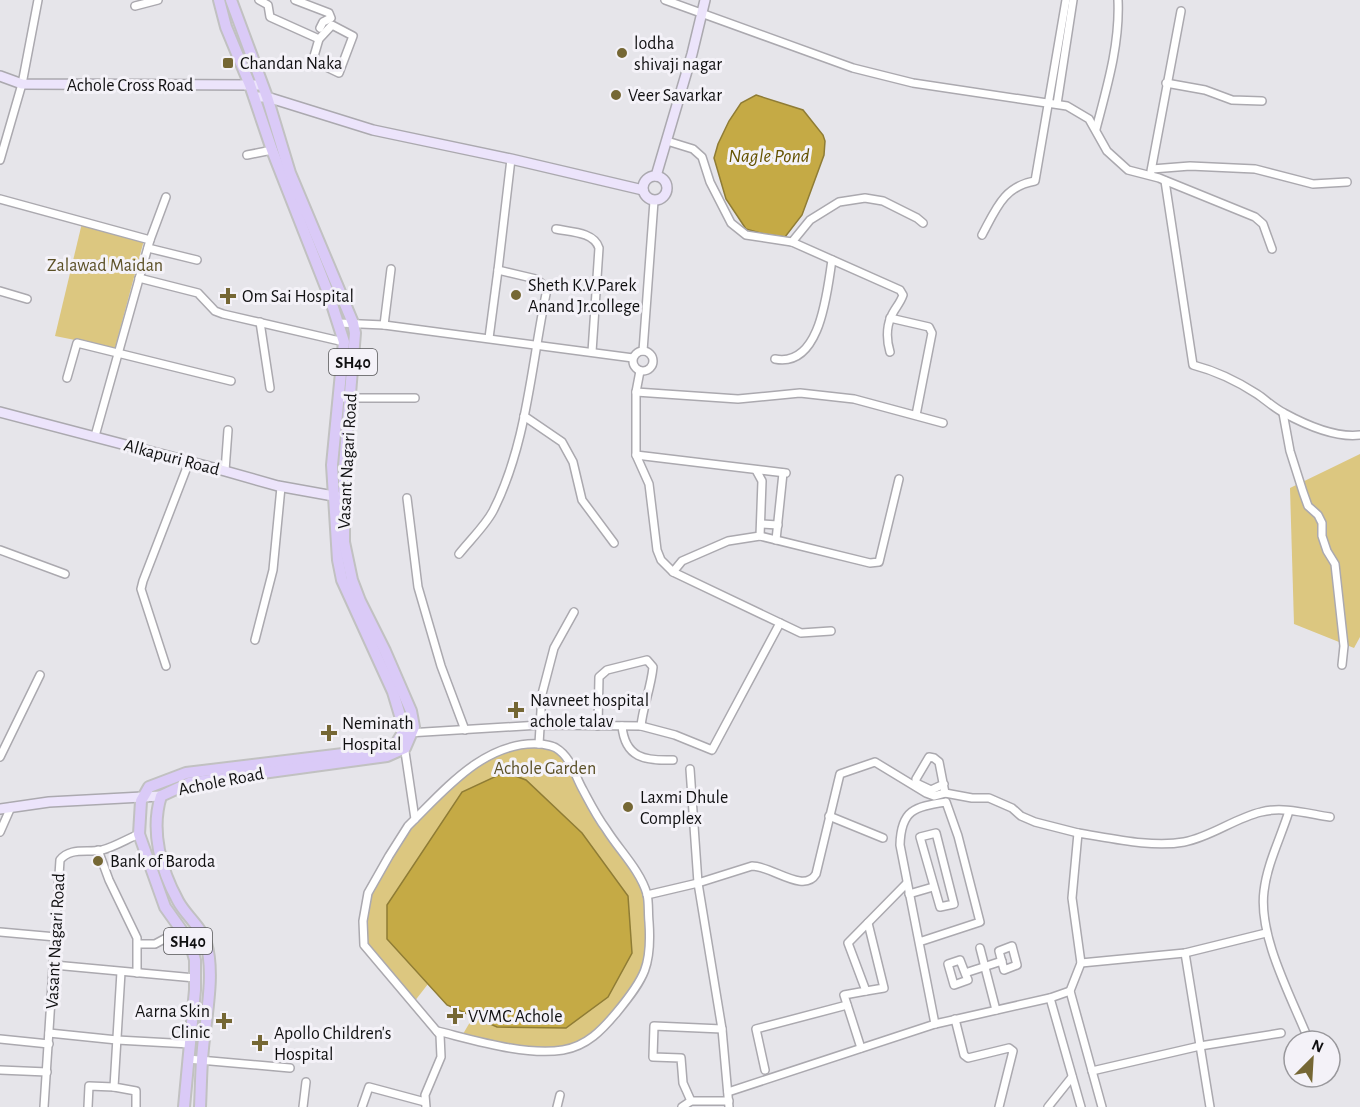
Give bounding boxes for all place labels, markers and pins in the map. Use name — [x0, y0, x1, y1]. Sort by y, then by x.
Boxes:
place label: lodha shivaji nagar — [634, 35, 722, 74]
marker: lodha shivaji nagar — [615, 46, 629, 60]
place label: Chandan Naka — [240, 55, 342, 73]
marker: Chandan Naka — [221, 56, 235, 70]
place label: Veer Savarkar — [628, 87, 722, 105]
marker: Veer Savarkar — [609, 88, 623, 102]
place label: Sheth K.V.Parek Anand Jr.college — [528, 277, 640, 316]
marker: Om Sai Hospital — [219, 287, 237, 305]
place label: Om Sai Hospital — [242, 288, 354, 306]
marker: Sheth K.V.Parek Anand Jr.college — [509, 288, 523, 302]
place label: Navneet hospital achole talav — [530, 692, 649, 731]
marker: Navneet hospital achole talav — [507, 701, 525, 719]
place label: Neminath Hospital — [342, 715, 414, 754]
marker: Neminath Hospital — [320, 724, 338, 742]
place label: Laxmi Dhule Complex — [640, 789, 728, 828]
marker: Laxmi Dhule Complex — [621, 800, 635, 814]
place label: Bank of Baroda — [110, 853, 215, 871]
marker: Bank of Baroda — [91, 854, 105, 868]
place label: Aarna Skin Clinic — [135, 1003, 210, 1042]
marker: VVMC Achole — [446, 1007, 464, 1025]
place label: VVMC Achole — [468, 1008, 563, 1026]
marker: Aarna Skin Clinic — [215, 1012, 233, 1030]
place label: Apollo Children's Hospital — [274, 1025, 391, 1064]
marker: Apollo Children's Hospital — [251, 1034, 269, 1052]

